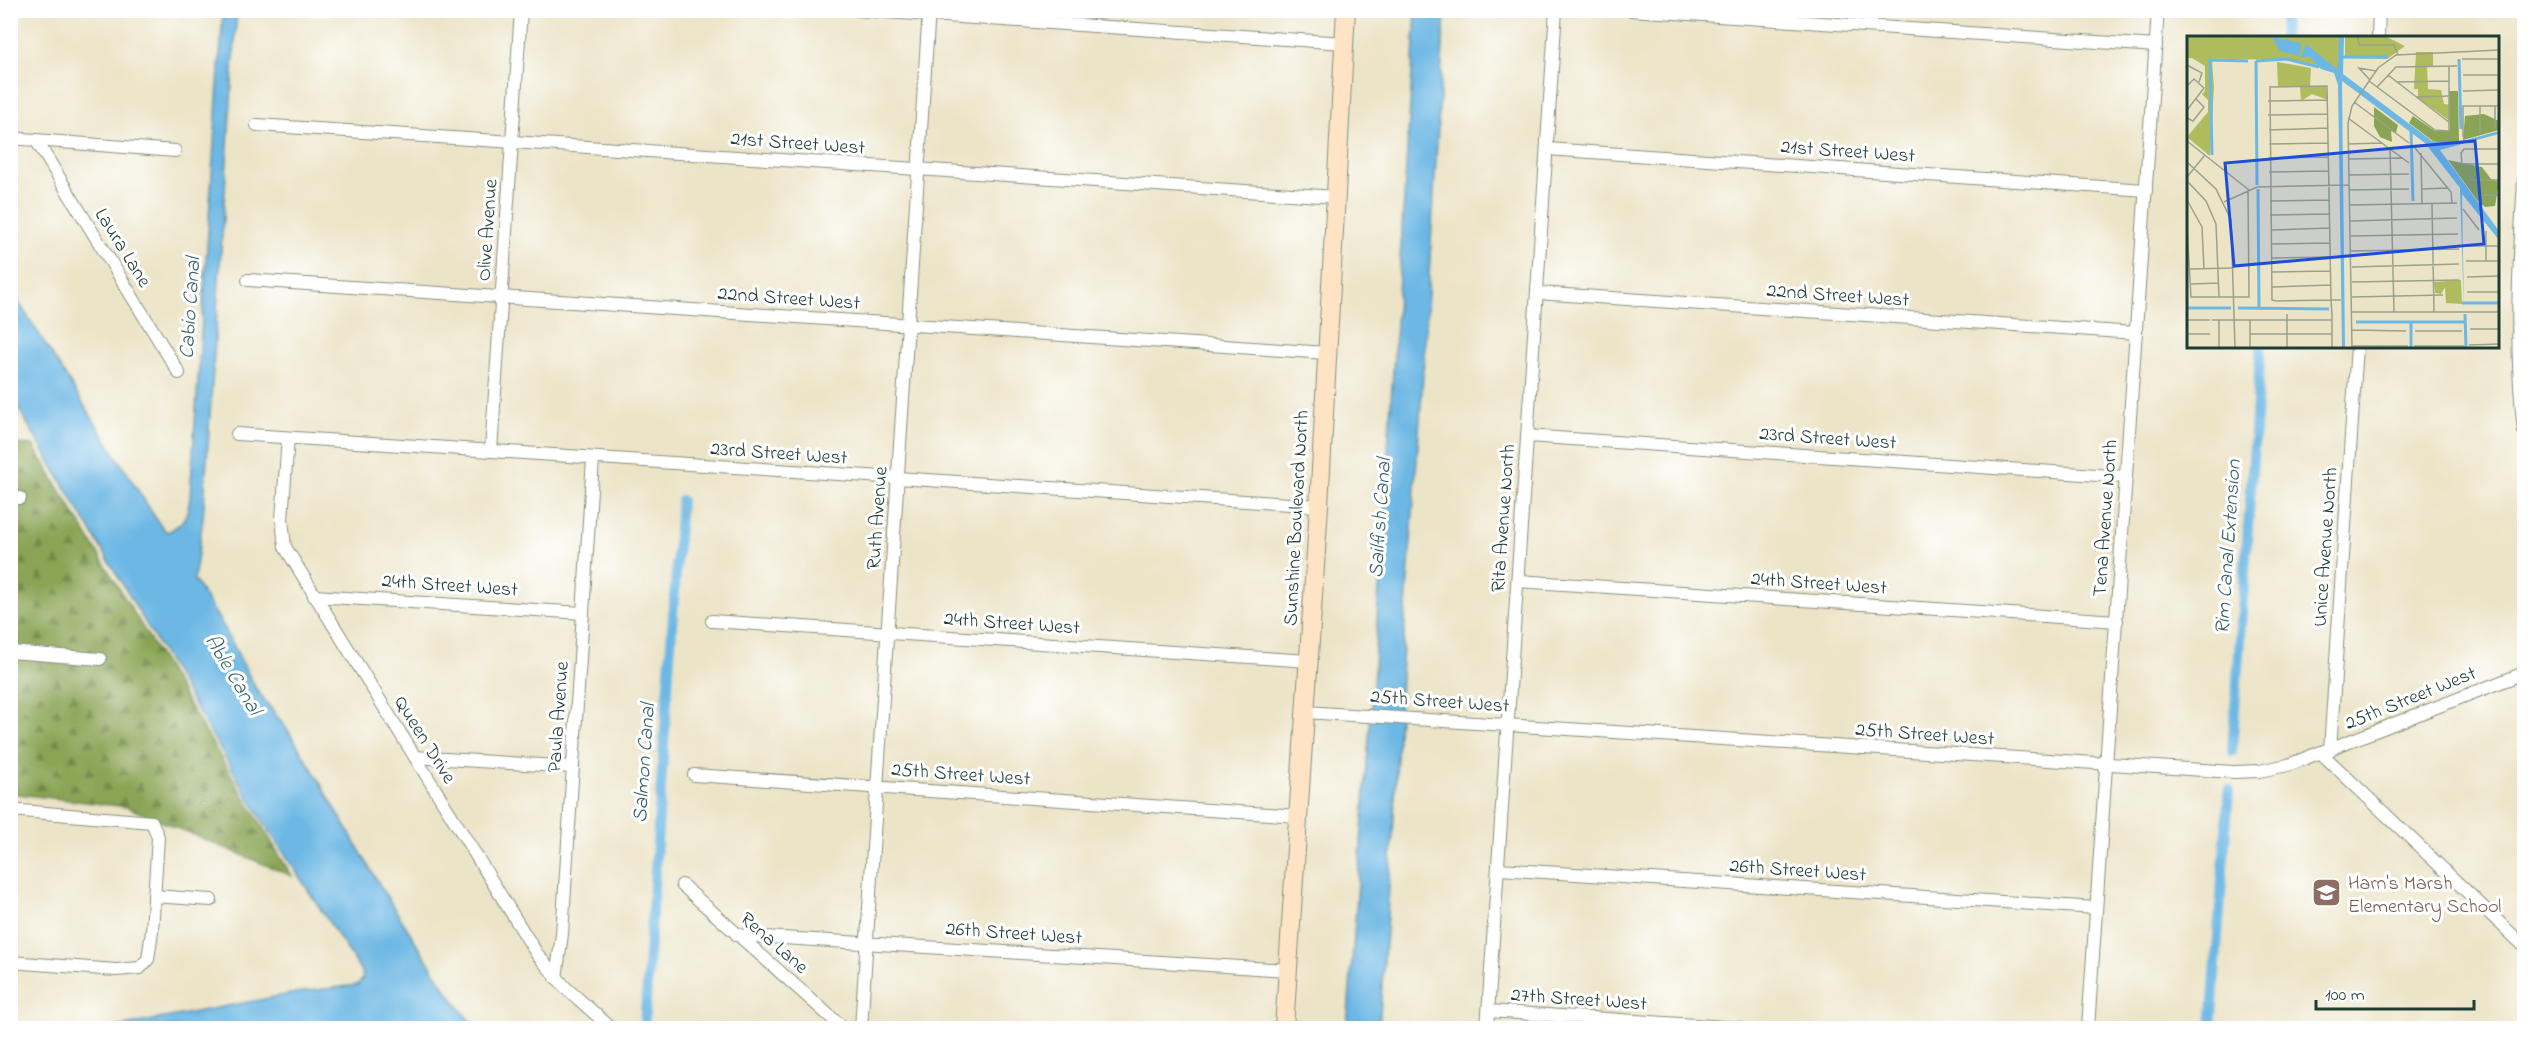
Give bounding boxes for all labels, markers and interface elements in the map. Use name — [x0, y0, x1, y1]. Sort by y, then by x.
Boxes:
inset map — [2187, 36, 2499, 348]
street label: 21st Street West — [729, 125, 866, 164]
street label: 21st Street West — [1779, 133, 1916, 172]
street label: Olive Avenue — [470, 178, 507, 282]
street label: Laura Lane — [86, 203, 158, 294]
water label: Cabio Canal — [172, 254, 210, 360]
street label: 22nd Street West — [1766, 277, 1910, 316]
street label: 22nd Street West — [717, 280, 861, 319]
street label: Sunshine Boulevard North — [1277, 410, 1318, 627]
street label: 23rd Street West — [1758, 420, 1898, 459]
street label: 23rd Street West — [709, 435, 849, 474]
street label: Tena Avenue North — [2087, 439, 2126, 598]
street label: Rita Avenue North — [1485, 443, 1524, 593]
water label: Sailfish Canal — [1362, 455, 1400, 579]
water label: Rim Canal Extension — [2208, 458, 2250, 635]
street label: Ruth Avenue — [860, 466, 897, 571]
street label: Unice Avenue North — [2306, 466, 2347, 628]
street label: 24th Street West — [1750, 565, 1888, 604]
street label: 24th Street West — [381, 567, 519, 606]
street label: 24th Street West — [943, 605, 1081, 644]
water label: Able Canal — [196, 629, 270, 723]
street label: 25th Street West — [2341, 660, 2481, 739]
street label: Paula Avenue — [541, 661, 578, 774]
street label: 25th Street West — [1369, 683, 1511, 722]
street label: Queen Drive — [385, 691, 462, 790]
water label: Salmon Canal — [626, 700, 664, 824]
street label: 25th Street West — [1854, 716, 1996, 755]
street label: 25th Street West — [890, 756, 1032, 795]
street label: 26th Street West — [1729, 852, 1867, 891]
place label: Harn's Marsh Elementary School — [2348, 870, 2501, 922]
school or university icon: Harn's Marsh Elementary School — [2311, 877, 2343, 909]
street label: Rena Lane — [733, 906, 814, 982]
street label: 26th Street West — [945, 915, 1083, 954]
scale bar — [2316, 973, 2474, 1011]
street label: 27th Street West — [1510, 981, 1648, 1020]
text: 100 m — [2325, 983, 2365, 1009]

